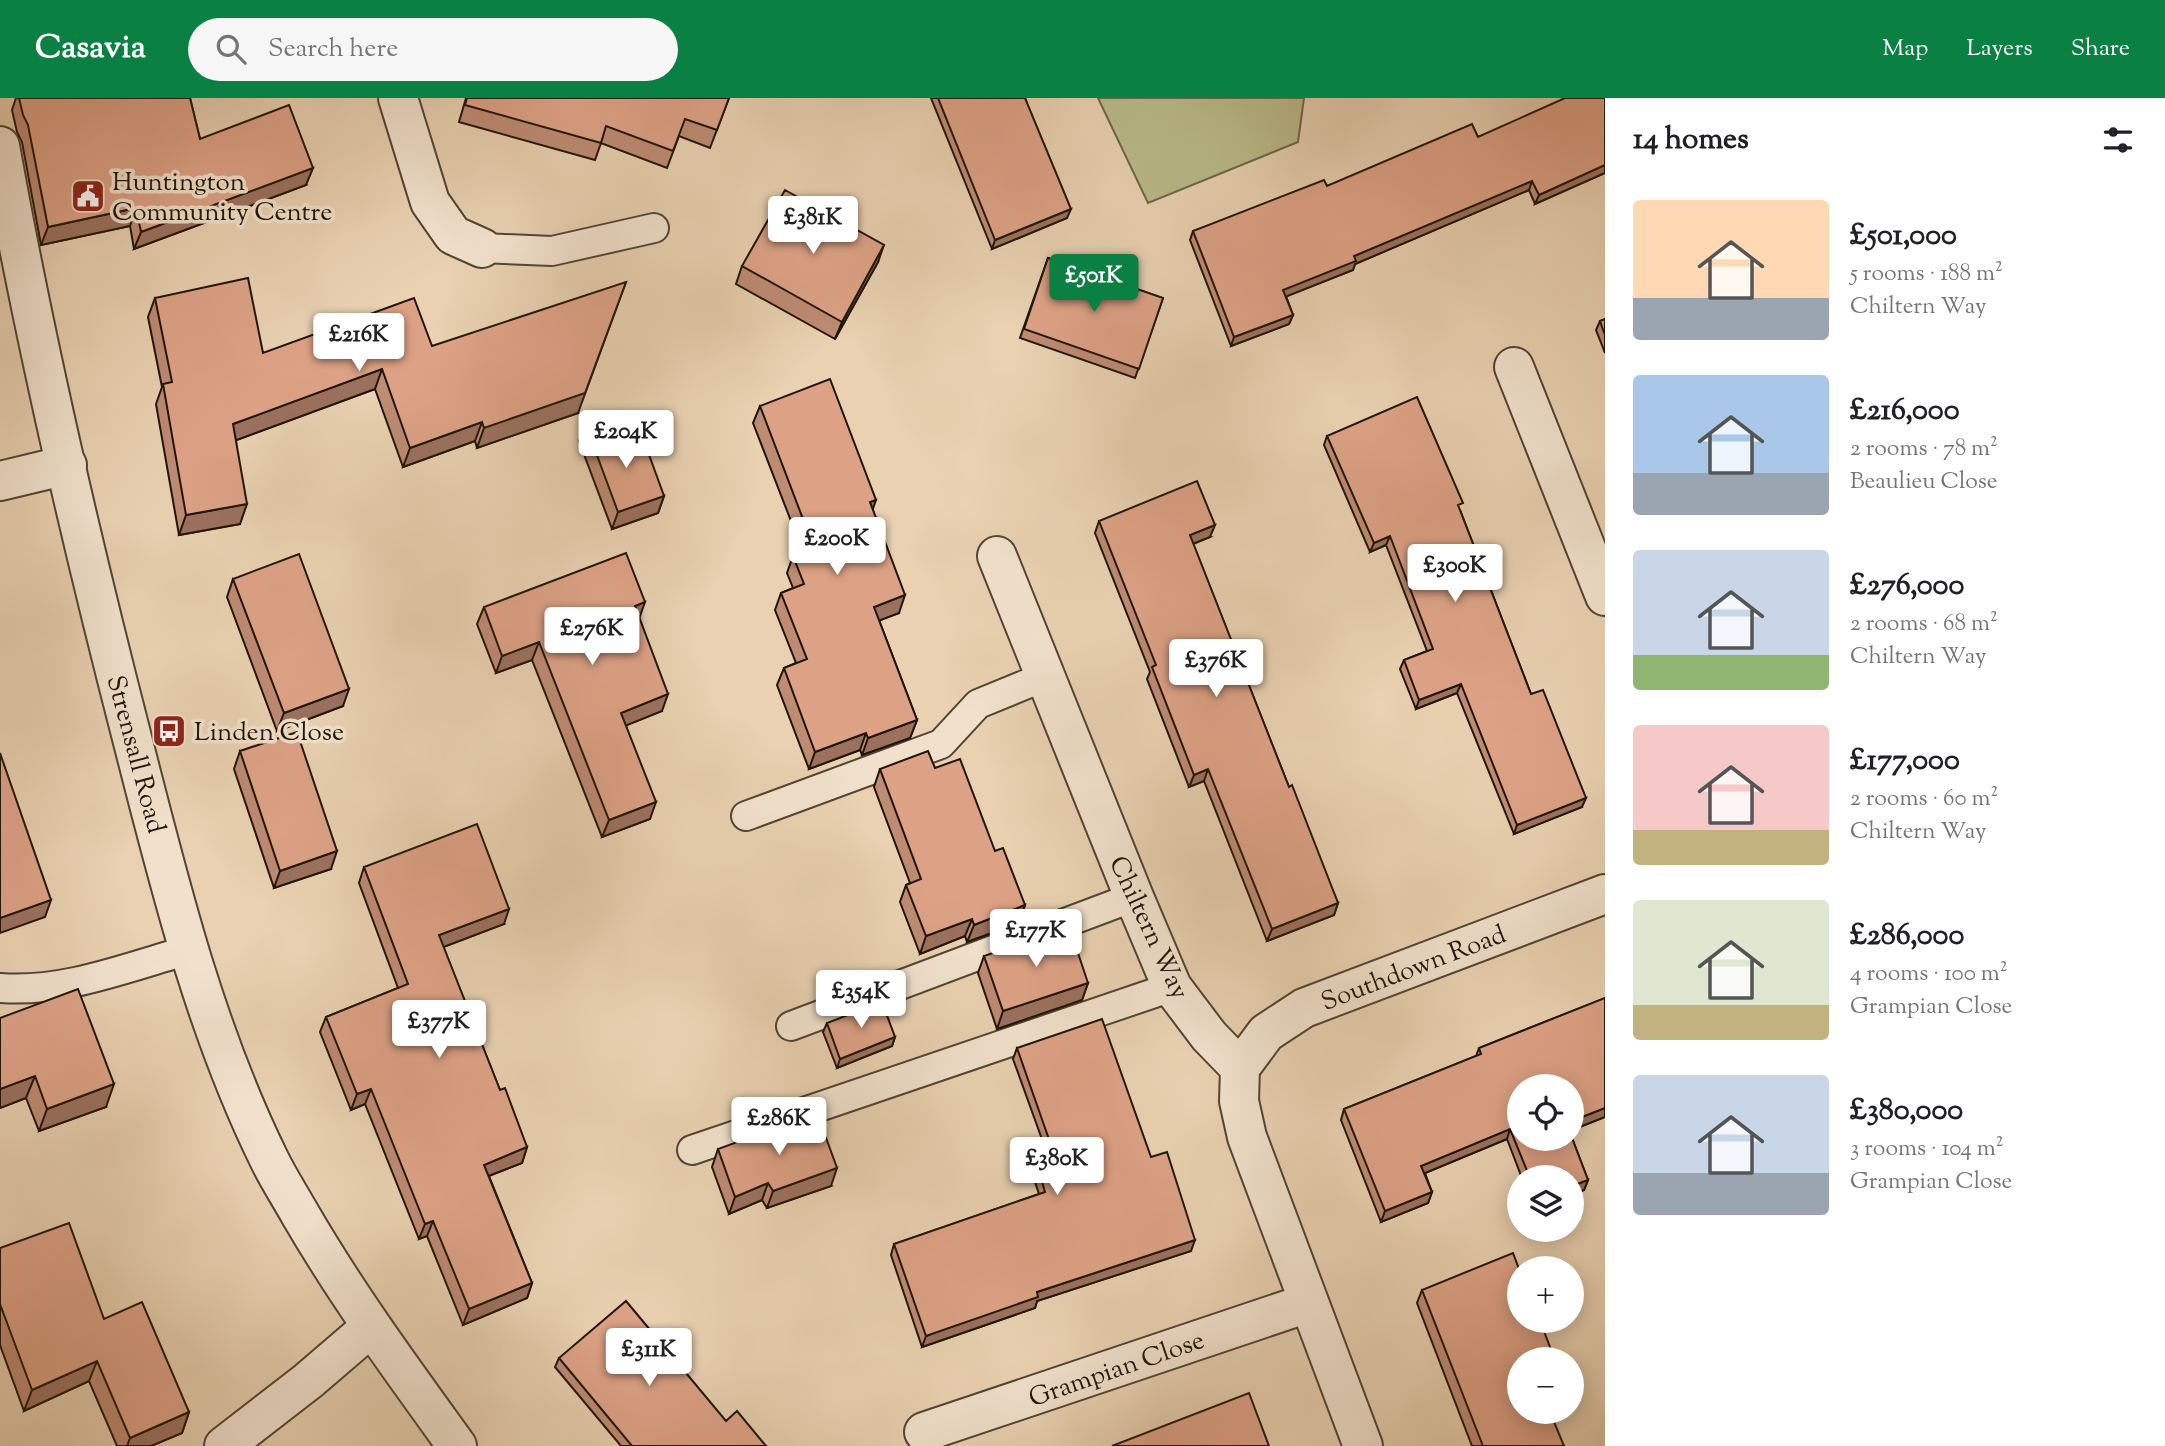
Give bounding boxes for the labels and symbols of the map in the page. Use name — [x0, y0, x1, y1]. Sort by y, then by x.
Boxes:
place label: Huntington Community Centre — [112, 165, 332, 232]
public building icon: Huntington Community Centre — [69, 177, 107, 215]
pin: £381K — [764, 197, 862, 256]
pin: £501K — [1045, 254, 1143, 314]
pin: £216K — [310, 314, 408, 373]
pin: £204K — [577, 410, 675, 470]
pin: £200K — [788, 518, 886, 577]
pin: £300K — [1406, 545, 1504, 604]
pin: £276K — [543, 608, 641, 667]
pin: £376K — [1167, 640, 1265, 699]
street label: Strensall Road — [96, 671, 174, 838]
bus stop icon: Linden Close — [150, 712, 188, 750]
place label: Linden Close — [194, 715, 344, 752]
street label: Chiltern Way — [1098, 850, 1197, 1006]
pin: £177K — [987, 910, 1085, 969]
street label: Southdown Road — [1316, 917, 1512, 1022]
pin: £354K — [812, 970, 910, 1030]
pin: £377K — [390, 1000, 488, 1060]
pin: £286K — [730, 1098, 828, 1157]
pin: £380K — [1008, 1138, 1106, 1197]
street label: Grampian Close — [1024, 1323, 1210, 1418]
pin: £311K — [600, 1328, 698, 1388]

